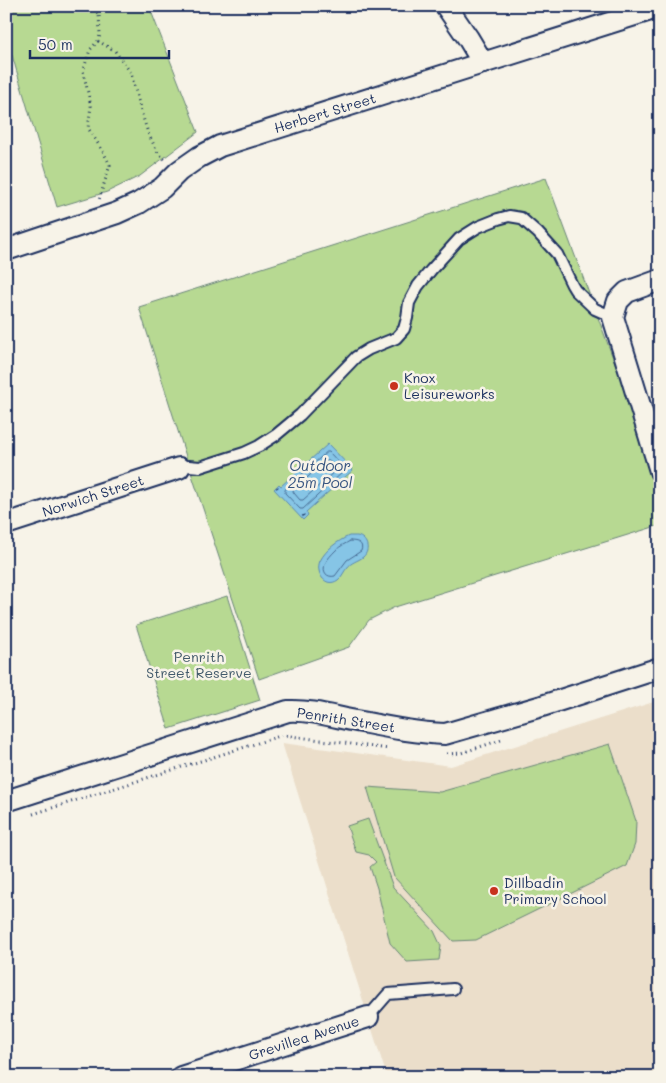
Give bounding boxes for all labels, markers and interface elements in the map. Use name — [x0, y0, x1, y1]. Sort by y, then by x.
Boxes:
scale bar — [30, 28, 169, 60]
text: 50 m — [38, 34, 73, 54]
street label: Herbert Street — [272, 88, 378, 137]
place label: Knox Leisureworks — [404, 368, 495, 403]
marker: Knox Leisureworks — [388, 380, 400, 392]
water label: Outdoor 25m Pool — [288, 455, 353, 492]
street label: Norwich Street — [40, 470, 146, 521]
park label: Penrith Street Reserve — [146, 647, 252, 682]
street label: Penrith Street — [296, 702, 397, 737]
place label: Dillbadin Primary School — [504, 873, 607, 908]
marker: Dillbadin Primary School — [488, 885, 500, 897]
street label: Grevillea Avenue — [246, 1011, 362, 1064]

